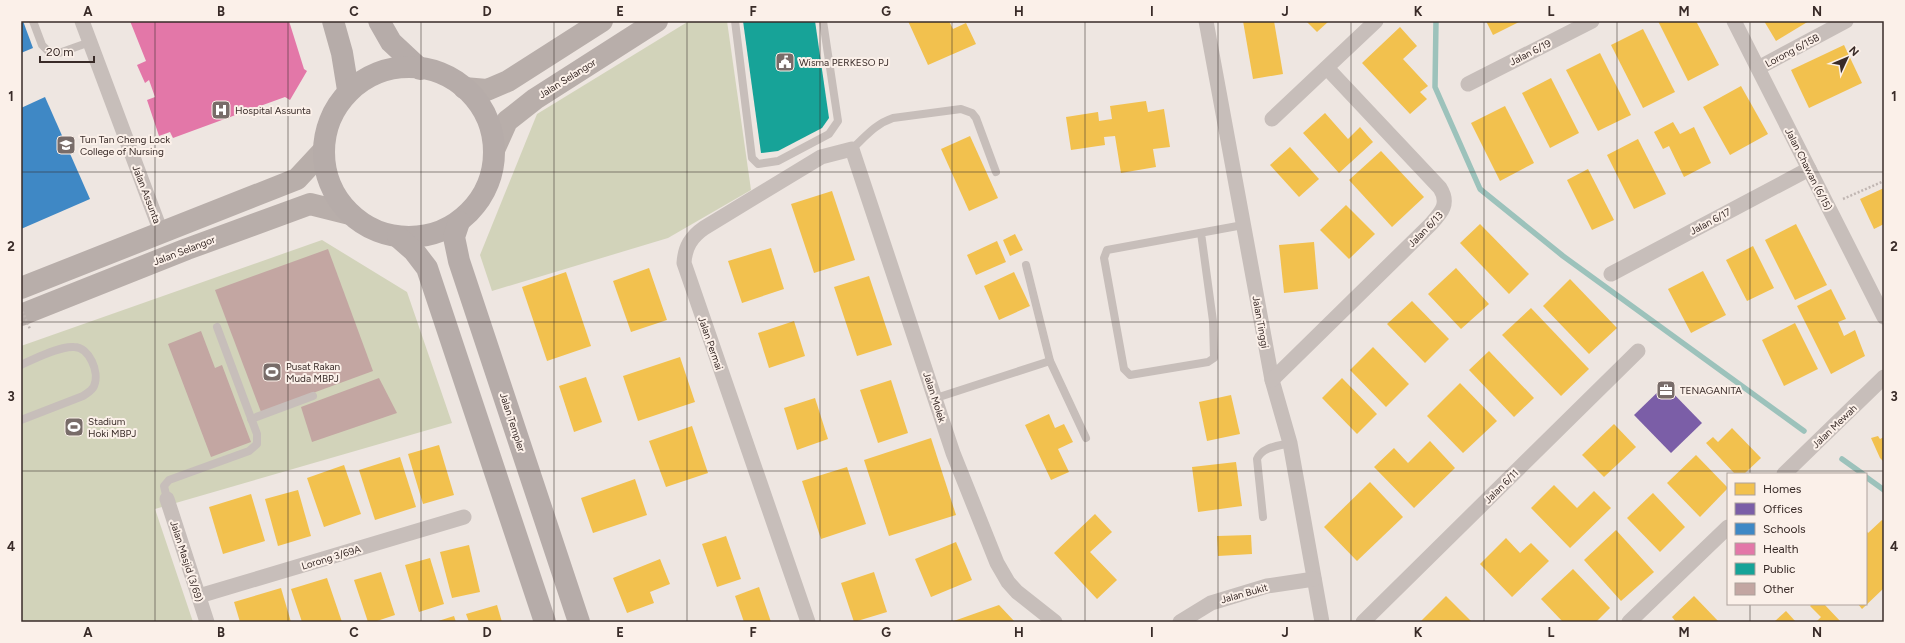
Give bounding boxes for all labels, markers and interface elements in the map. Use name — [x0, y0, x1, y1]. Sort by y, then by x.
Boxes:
text: A — [83, 4, 93, 19]
text: B — [217, 4, 225, 19]
text: C — [349, 4, 359, 19]
text: D — [482, 4, 492, 19]
text: E — [616, 4, 624, 19]
text: F — [749, 4, 757, 19]
text: G — [881, 4, 891, 19]
text: H — [1014, 4, 1024, 19]
text: I — [1150, 4, 1154, 19]
text: J — [1281, 4, 1289, 19]
text: K — [1414, 4, 1423, 19]
text: L — [1548, 4, 1555, 19]
text: M — [1678, 4, 1690, 19]
text: N — [1812, 4, 1822, 19]
street label: Lorong 6/15B — [1763, 31, 1822, 70]
street label: Jalan 6/19 — [1507, 36, 1553, 68]
scale bar — [40, 38, 94, 64]
north arrow — [1827, 38, 1867, 78]
text: N — [1846, 44, 1861, 59]
text: 20 m — [46, 45, 74, 59]
public building icon: Wisma PERKESO PJ — [774, 51, 796, 73]
street label: Jalan Selangor — [536, 55, 599, 101]
place label: Wisma PERKESO PJ — [799, 56, 889, 69]
text: 1 — [8, 89, 14, 104]
text: 1 — [1891, 89, 1897, 104]
hospital icon: Hospital Assunta — [210, 99, 232, 121]
place label: Hospital Assunta — [235, 104, 311, 117]
street label: Jalan Chawan (6/15) — [1782, 126, 1835, 213]
place label: Tun Tan Cheng Lock College of Nursing — [80, 133, 170, 158]
school or university icon: Tun Tan Cheng Lock College of Nursing — [55, 134, 77, 156]
street label: Jalan Assunta — [129, 163, 164, 225]
street label: Jalan 6/17 — [1687, 205, 1734, 238]
street label: Jalan 6/13 — [1405, 209, 1446, 250]
street label: Jalan Selangor — [151, 233, 217, 268]
text: 2 — [7, 239, 15, 254]
text: 2 — [1890, 239, 1898, 254]
street label: Jalan Tinggi — [1249, 295, 1272, 349]
street label: Jalan Permai — [695, 315, 726, 372]
place label: Pusat Rakan Muda MBPJ — [286, 360, 341, 385]
sports icon: Pusat Rakan Muda MBPJ — [261, 361, 283, 383]
street label: Jalan Molek — [920, 370, 949, 424]
office icon: TENAGANITA — [1655, 379, 1677, 401]
place label: TENAGANITA — [1680, 384, 1742, 397]
text: 3 — [7, 389, 15, 404]
text: 3 — [1890, 389, 1898, 404]
street label: Jalan Templer — [497, 391, 528, 454]
street label: Jalan Mewah — [1809, 401, 1860, 451]
place label: Stadium Hoki MBPJ — [88, 415, 136, 440]
sports icon: Stadium Hoki MBPJ — [63, 416, 85, 438]
street label: Jalan 6/11 — [1481, 466, 1521, 506]
legend — [1727, 473, 1867, 605]
text: Homes — [1763, 482, 1802, 496]
text: Offices — [1763, 502, 1803, 516]
street label: Jalan Masjid (3/69) — [167, 519, 206, 604]
text: Schools — [1763, 522, 1806, 536]
text: 4 — [7, 539, 15, 554]
text: 4 — [1890, 539, 1898, 554]
street label: Lorong 3/69A — [300, 542, 363, 573]
text: Health — [1763, 542, 1799, 556]
text: Public — [1763, 562, 1796, 576]
street label: Jalan Bukit — [1219, 581, 1269, 606]
text: Other — [1763, 582, 1794, 596]
text: A — [83, 625, 93, 640]
text: B — [217, 625, 225, 640]
text: C — [349, 625, 359, 640]
text: D — [482, 625, 492, 640]
text: E — [616, 625, 624, 640]
text: F — [749, 625, 757, 640]
text: G — [881, 625, 891, 640]
text: H — [1014, 625, 1024, 640]
text: I — [1150, 625, 1154, 640]
text: J — [1281, 625, 1289, 640]
text: K — [1414, 625, 1423, 640]
text: L — [1548, 625, 1555, 640]
text: M — [1678, 625, 1690, 640]
text: N — [1812, 625, 1822, 640]

